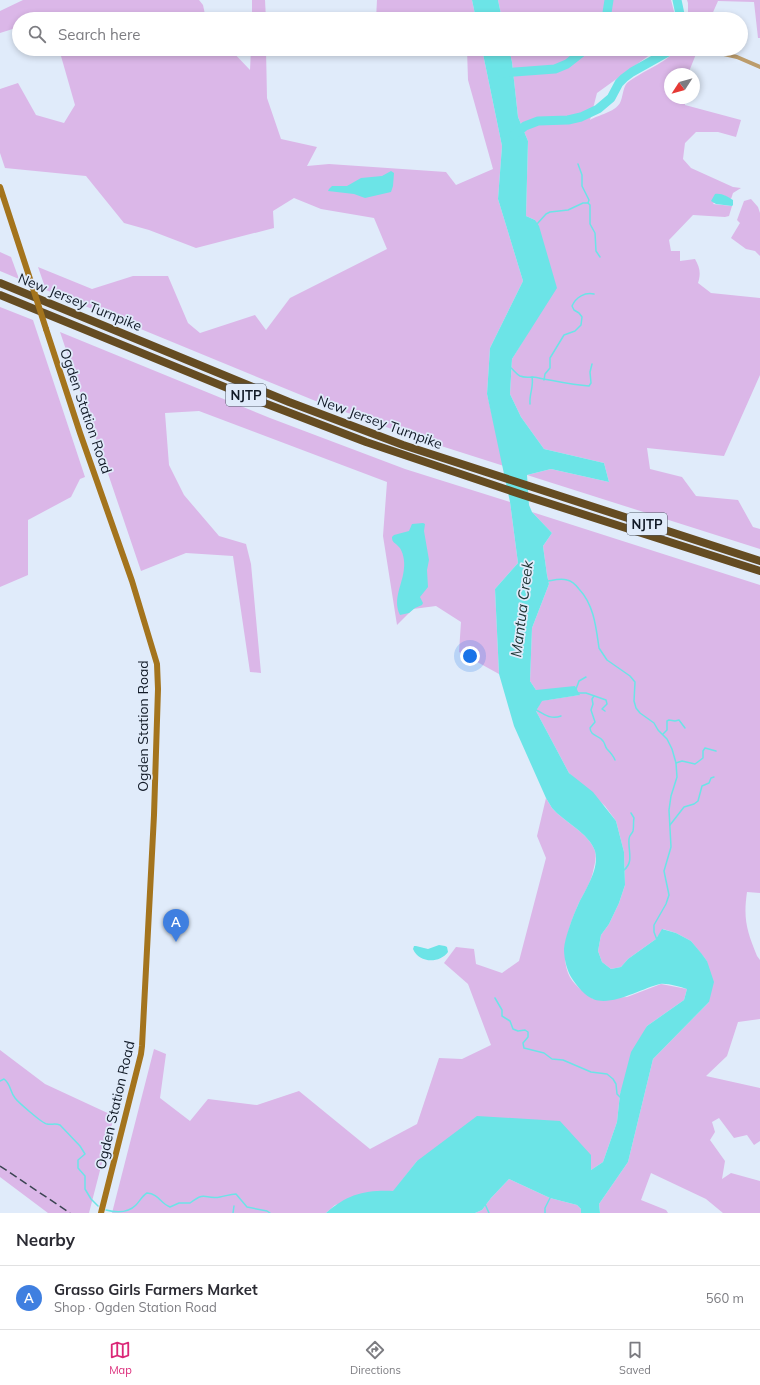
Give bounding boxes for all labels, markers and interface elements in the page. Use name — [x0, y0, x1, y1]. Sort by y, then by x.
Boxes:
search box — [12, 12, 748, 56]
icon: search — [26, 23, 48, 45]
text: Search here — [58, 25, 140, 44]
north arrow — [664, 68, 700, 104]
street label: New Jersey Turnpike — [16, 269, 144, 335]
street label: Ogden Station Road — [56, 346, 116, 476]
road number: NJTP — [226, 384, 266, 406]
street label: New Jersey Turnpike — [315, 391, 445, 453]
road number: NJTP — [627, 513, 667, 535]
water label: Mantua Creek — [506, 558, 537, 658]
your location — [460, 646, 480, 666]
street label: Ogden Station Road — [134, 660, 152, 792]
pin: A — [163, 909, 189, 942]
street label: Ogden Station Road — [91, 1039, 139, 1171]
text: Nearby — [16, 1229, 75, 1250]
text: Grasso Girls Farmers Market — [54, 1280, 258, 1299]
text: A — [24, 1290, 34, 1306]
text: 560 m — [706, 1290, 744, 1306]
text: Shop · Ogden Station Road — [54, 1299, 217, 1315]
tab: Map — [109, 1339, 132, 1377]
tab: Directions — [350, 1339, 401, 1377]
tab: Saved — [619, 1339, 651, 1377]

